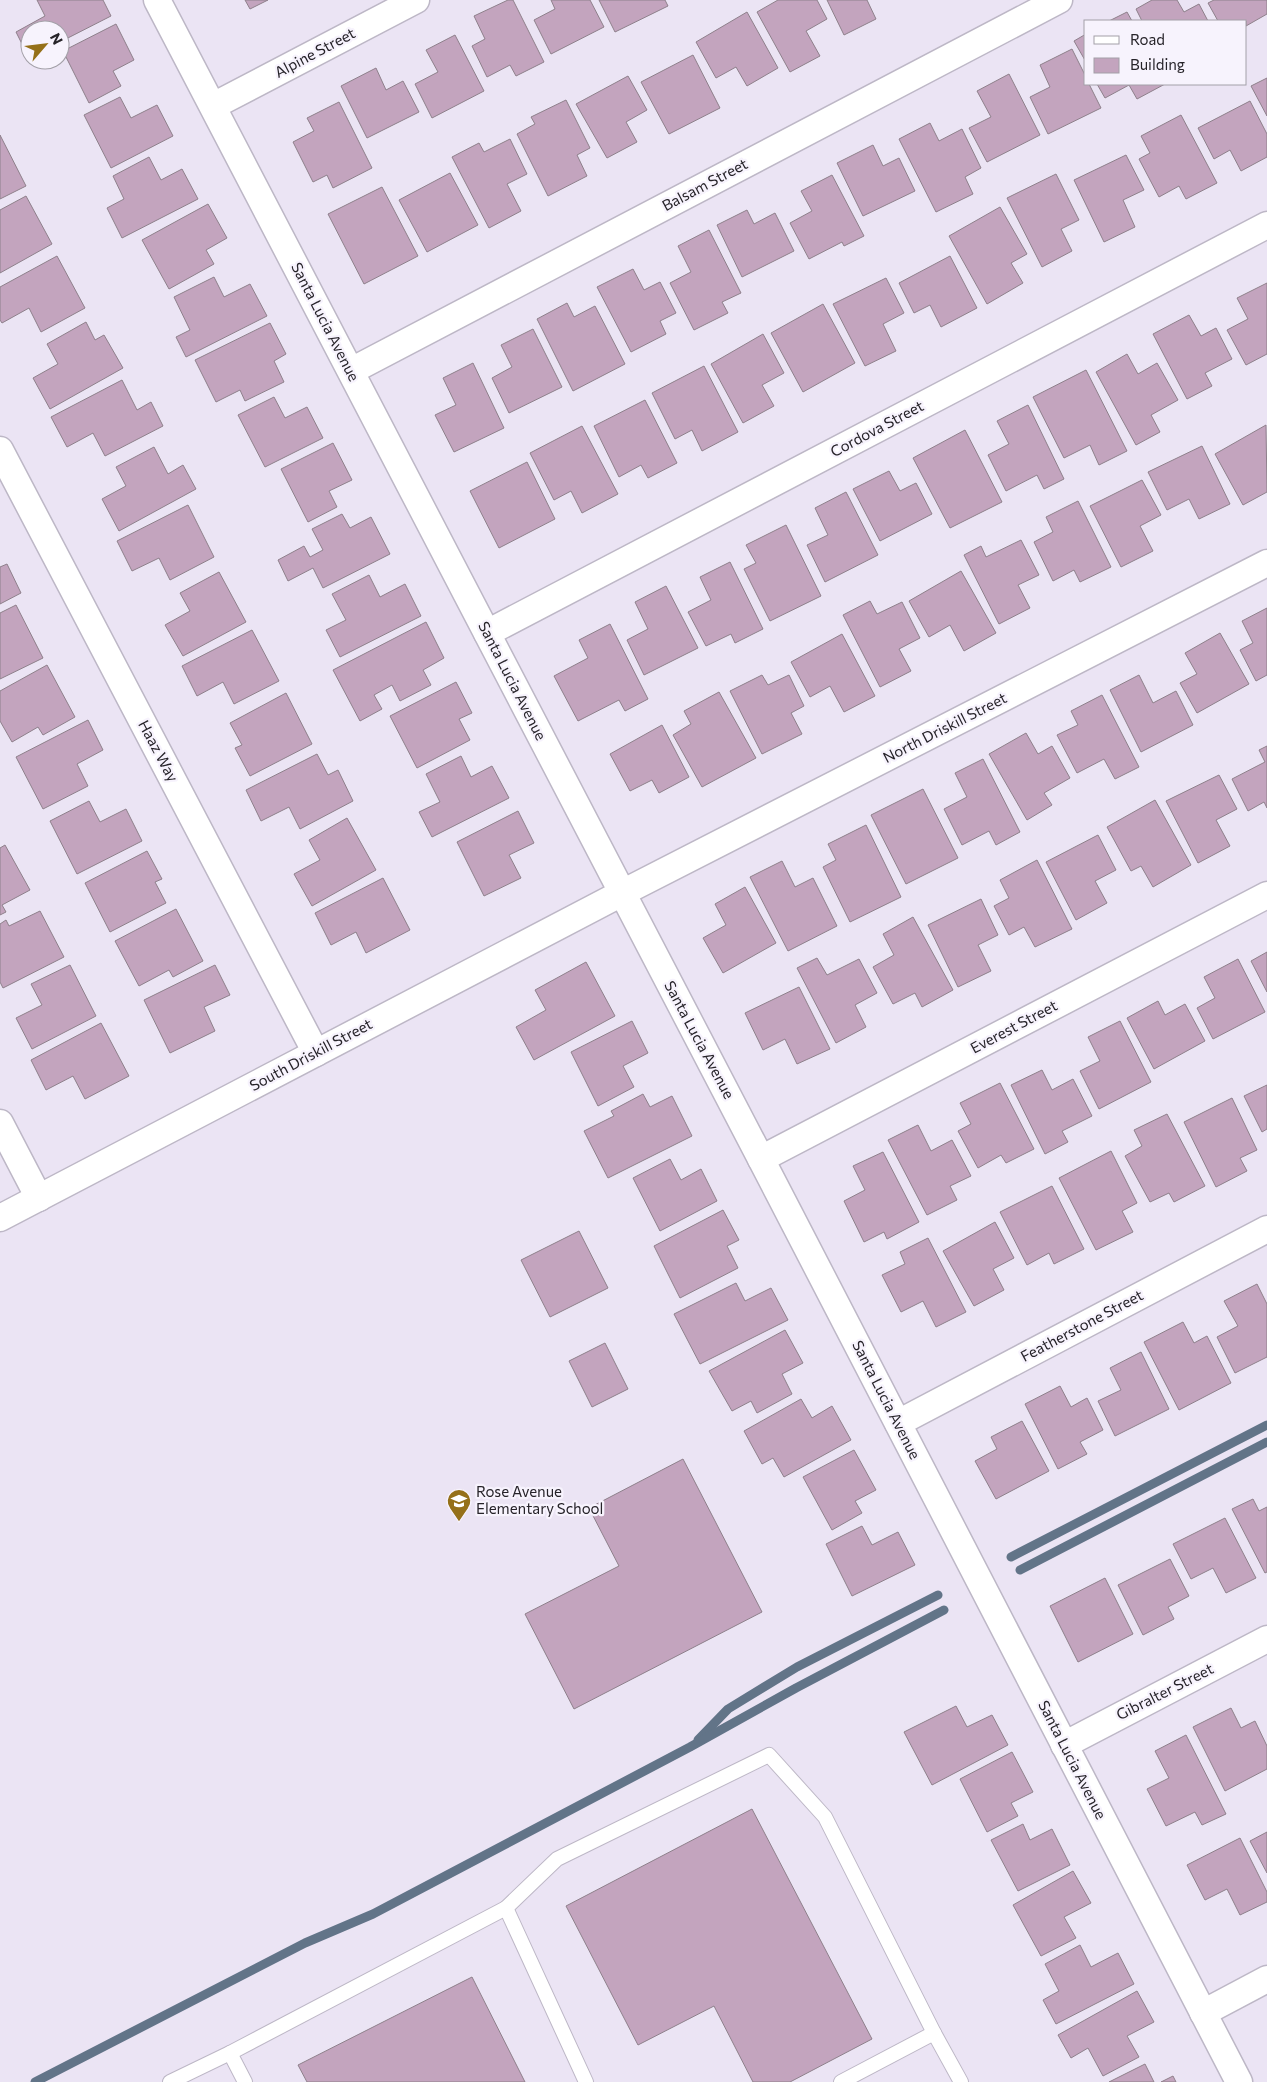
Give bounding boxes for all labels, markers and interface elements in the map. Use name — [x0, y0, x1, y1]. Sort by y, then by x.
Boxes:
north arrow — [20, 20, 70, 70]
legend — [1084, 20, 1247, 85]
street label: Alpine Street — [271, 23, 358, 81]
text: N — [47, 30, 67, 47]
text: Road — [1130, 30, 1165, 48]
text: Building — [1130, 55, 1185, 73]
street label: Balsam Street — [659, 154, 750, 214]
street label: Santa Lucia Avenue — [288, 259, 364, 384]
street label: Cordova Street — [827, 396, 926, 460]
street label: Santa Lucia Avenue — [475, 618, 551, 743]
street label: North Driskill Street — [880, 688, 1009, 766]
street label: Haaz Way — [135, 717, 183, 785]
street label: Santa Lucia Avenue — [661, 977, 739, 1102]
street label: Everest Street — [967, 996, 1060, 1057]
street label: South Driskill Street — [246, 1014, 375, 1094]
street label: Featherstone Street — [1017, 1285, 1146, 1365]
street label: Santa Lucia Avenue — [849, 1337, 925, 1462]
place label: Rose Avenue Elementary School — [476, 1482, 603, 1517]
school or university icon: Rose Avenue Elementary School — [446, 1488, 472, 1522]
street label: Gibralter Street — [1113, 1659, 1216, 1723]
street label: Santa Lucia Avenue — [1035, 1697, 1111, 1822]

